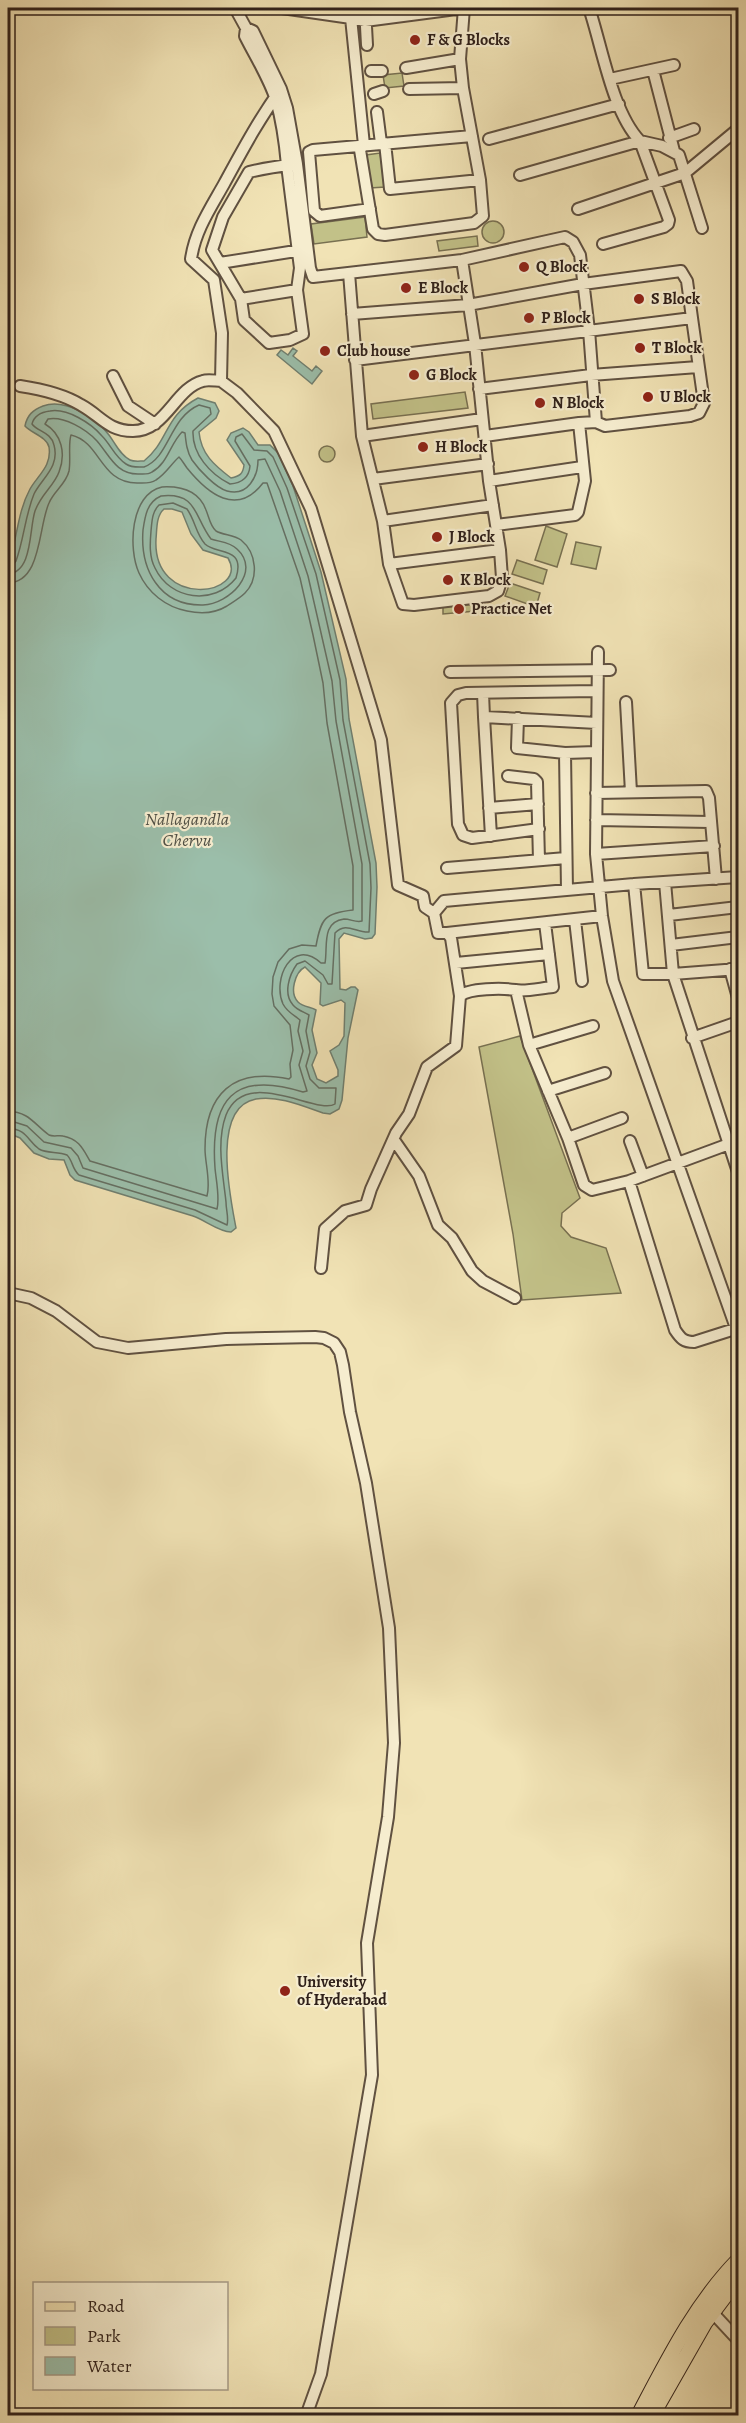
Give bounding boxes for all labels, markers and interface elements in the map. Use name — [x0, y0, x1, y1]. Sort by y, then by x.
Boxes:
place label: F & G Blocks — [427, 29, 510, 51]
marker: F & G Blocks — [408, 33, 422, 47]
place label: Q Block — [536, 256, 588, 278]
marker: Q Block — [517, 260, 531, 274]
place label: E Block — [418, 277, 469, 299]
marker: E Block — [399, 281, 413, 295]
place label: S Block — [651, 288, 701, 310]
marker: S Block — [632, 292, 646, 306]
place label: P Block — [541, 307, 591, 329]
marker: P Block — [522, 311, 536, 325]
place label: T Block — [652, 337, 702, 359]
place label: Club house — [337, 340, 410, 362]
marker: T Block — [633, 341, 647, 355]
marker: Club house — [318, 344, 332, 358]
place label: G Block — [426, 364, 478, 386]
marker: G Block — [407, 368, 421, 382]
place label: U Block — [660, 386, 712, 408]
marker: U Block — [641, 390, 655, 404]
place label: N Block — [552, 392, 605, 414]
marker: N Block — [533, 396, 547, 410]
place label: H Block — [435, 436, 488, 458]
marker: H Block — [416, 440, 430, 454]
place label: J Block — [449, 526, 495, 548]
marker: J Block — [430, 530, 444, 544]
place label: K Block — [460, 569, 512, 591]
marker: K Block — [441, 573, 455, 587]
place label: Practice Net — [471, 598, 553, 620]
marker: Practice Net — [452, 602, 466, 616]
water label: Nallagandla Chervu — [145, 807, 229, 852]
place label: University of Hyderabad — [297, 1971, 387, 2011]
marker: University of Hyderabad — [278, 1984, 292, 1998]
legend — [33, 2282, 228, 2390]
text: Road — [87, 2294, 125, 2318]
text: Park — [87, 2324, 121, 2348]
text: Water — [86, 2354, 132, 2378]

